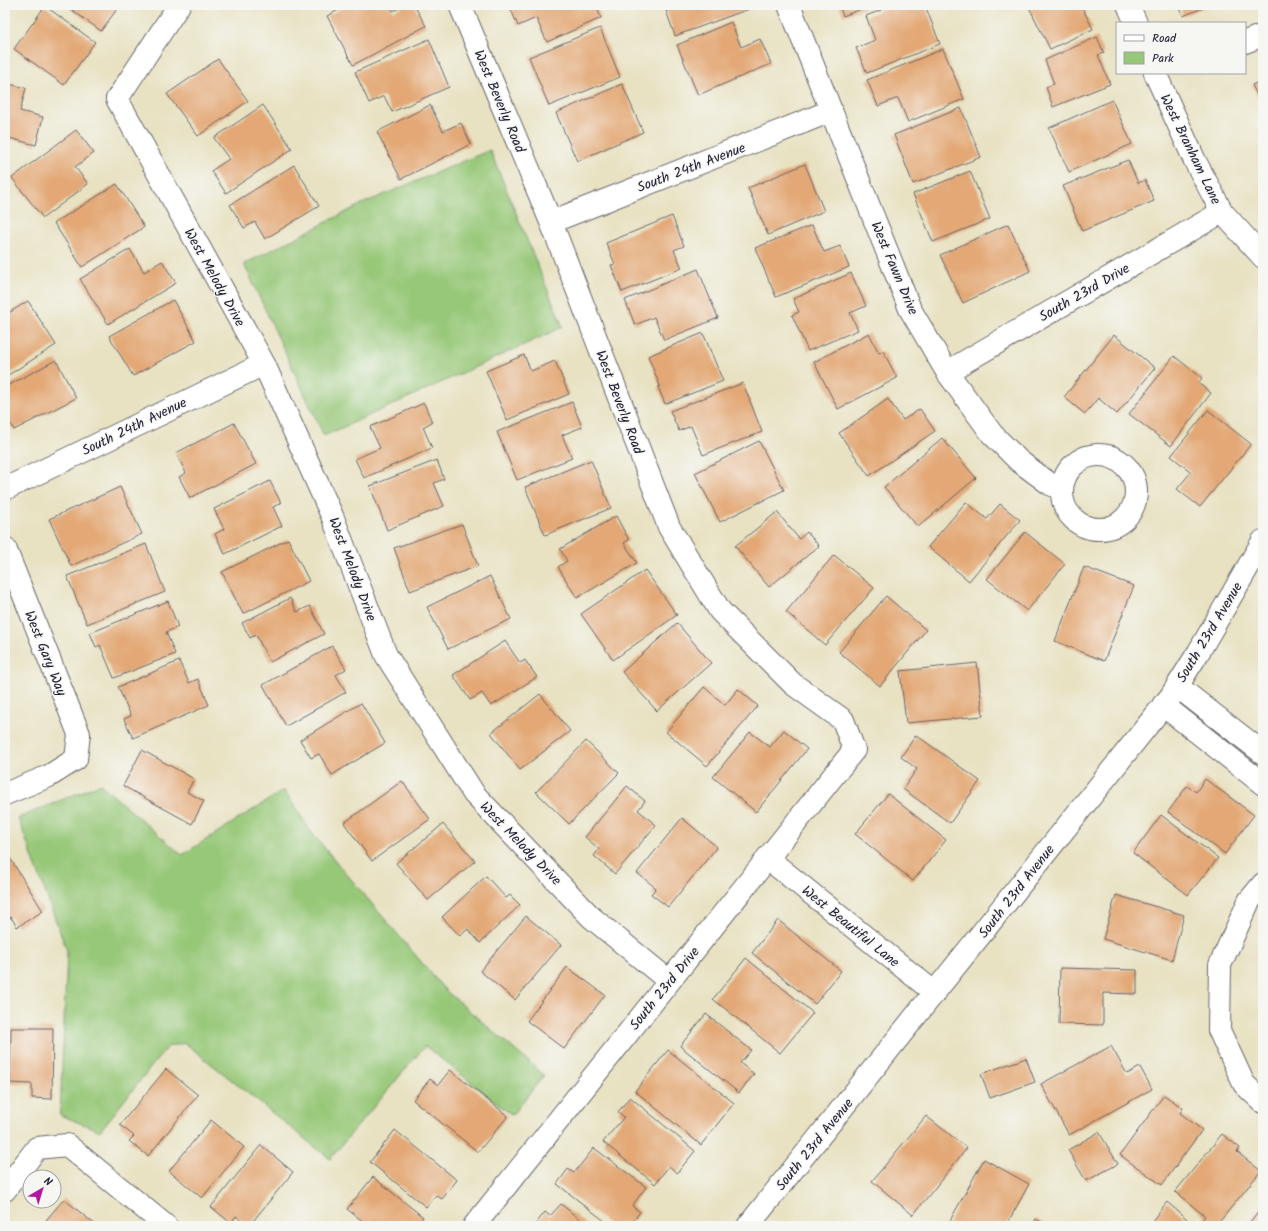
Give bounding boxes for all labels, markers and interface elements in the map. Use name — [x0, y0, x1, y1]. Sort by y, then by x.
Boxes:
legend — [1116, 22, 1246, 74]
text: Road — [1152, 29, 1177, 48]
street label: West Beverly Road — [467, 46, 531, 157]
text: Park — [1152, 49, 1174, 68]
street label: West Branham Lane — [1154, 90, 1227, 209]
street label: South 24th Avenue — [634, 137, 749, 199]
street label: West Fawn Drive — [864, 218, 924, 319]
street label: West Melody Drive — [178, 224, 251, 331]
street label: South 23rd Drive — [1035, 258, 1135, 328]
street label: West Beverly Road — [589, 347, 649, 459]
street label: South 24th Avenue — [78, 392, 191, 462]
street label: West Melody Drive — [322, 514, 382, 625]
street label: South 23rd Avenue — [1171, 578, 1249, 687]
street label: West Gary Way — [18, 607, 72, 700]
street label: West Melody Drive — [474, 797, 567, 891]
street label: South 23rd Avenue — [973, 840, 1061, 943]
street label: West Beautiful Lane — [797, 880, 905, 974]
street label: South 23rd Drive — [624, 942, 706, 1035]
street label: South 23rd Avenue — [770, 1093, 860, 1196]
north arrow — [22, 1169, 62, 1209]
text: N — [39, 1173, 56, 1191]

